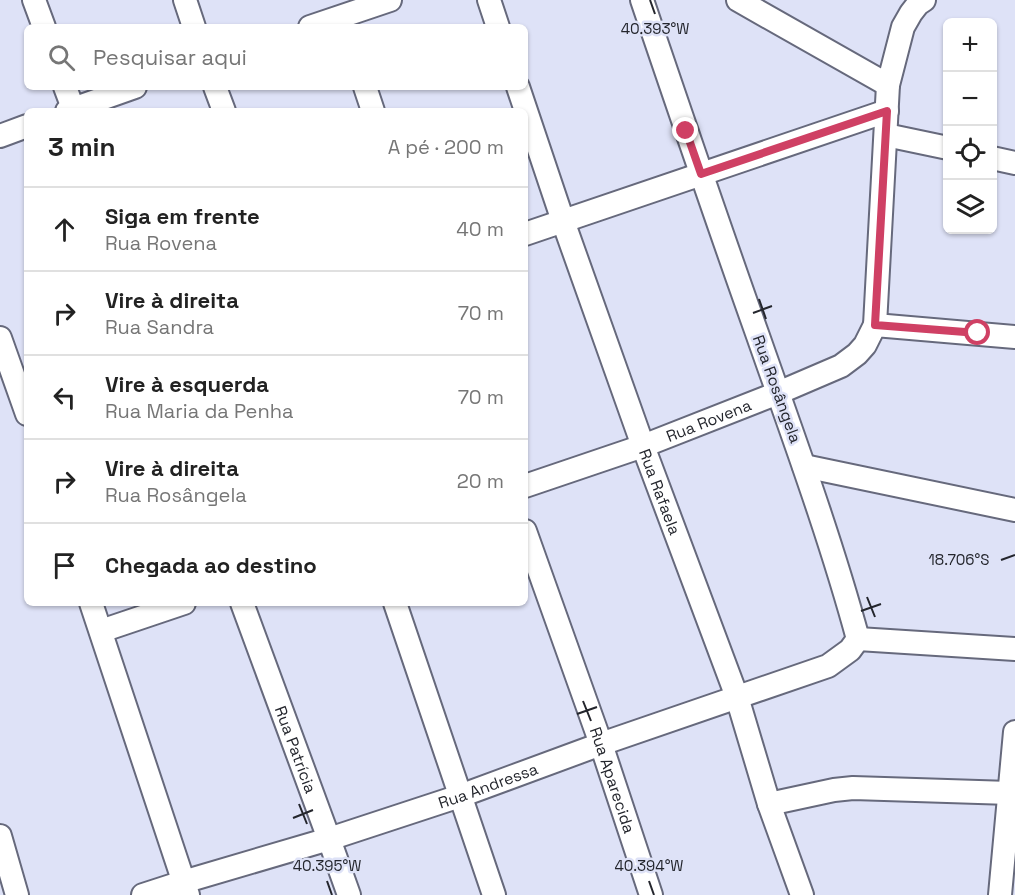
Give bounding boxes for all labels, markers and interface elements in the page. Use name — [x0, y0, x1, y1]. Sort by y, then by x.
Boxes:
map controls — [943, 18, 997, 234]
button: + — [943, 18, 997, 72]
text: 40.393°W — [621, 19, 689, 38]
search box — [24, 24, 528, 90]
icon: search — [45, 41, 78, 74]
text: Pesquisar aqui — [93, 43, 247, 71]
button: − — [943, 72, 997, 126]
route end — [672, 117, 698, 143]
button: locate — [943, 126, 997, 180]
text: 3 min — [48, 130, 116, 164]
text: A pé · 200 m — [388, 134, 504, 160]
button: layers — [943, 180, 997, 234]
text: Siga em frente — [105, 202, 260, 230]
icon: ahead — [48, 213, 81, 246]
text: 40 m — [456, 216, 504, 242]
text: Rua Rovena — [105, 230, 217, 256]
text: Vire à direita — [105, 286, 239, 314]
icon: right — [48, 297, 81, 330]
text: 70 m — [458, 300, 504, 326]
text: Rua Sandra — [105, 314, 214, 340]
route start — [964, 319, 990, 345]
street label: Rua Rosângela — [748, 332, 806, 446]
text: Vire à esquerda — [105, 370, 269, 398]
icon: left — [48, 381, 81, 414]
text: 70 m — [458, 384, 504, 410]
street label: Rua Rovena — [663, 394, 754, 446]
text: Rua Maria da Penha — [105, 398, 293, 424]
street label: Rua Rafaela — [634, 446, 686, 538]
text: Vire à direita — [105, 454, 239, 482]
icon: right — [48, 465, 81, 498]
text: 20 m — [457, 468, 504, 494]
text: Rua Rosângela — [105, 482, 247, 508]
icon: arrive — [48, 549, 81, 582]
text: 18.706°S — [929, 550, 989, 569]
text: Chegada ao destino — [105, 551, 317, 579]
street label: Rua Patrícia — [270, 703, 322, 796]
street label: Rua Aparecida — [585, 724, 640, 836]
street label: Rua Andressa — [435, 758, 541, 813]
text: 40.395°W — [293, 856, 361, 875]
text: 40.394°W — [614, 856, 684, 875]

